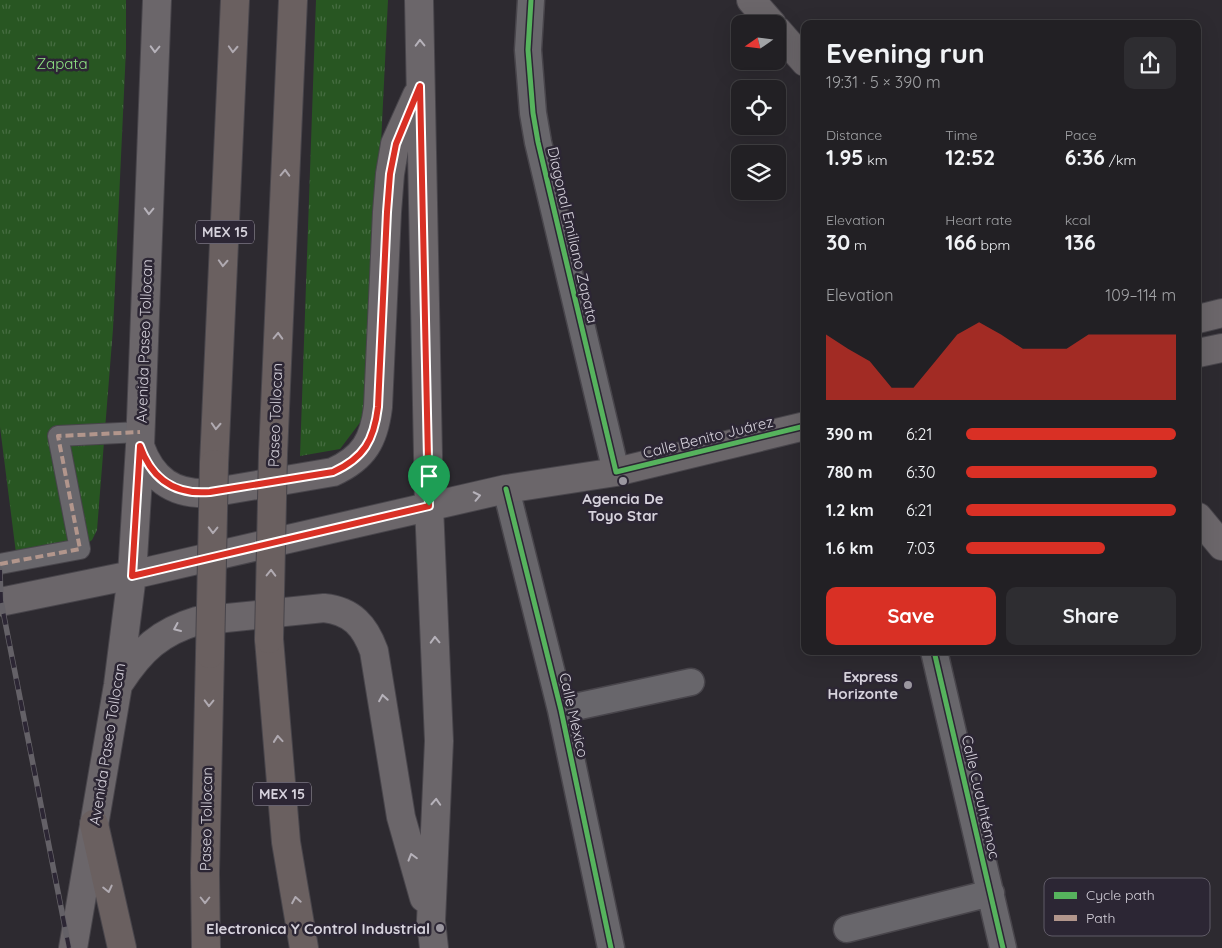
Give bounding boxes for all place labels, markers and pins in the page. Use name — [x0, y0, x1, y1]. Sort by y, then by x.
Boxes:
pin — [408, 455, 450, 506]
marker: Agencia De Toyo Star — [617, 475, 629, 487]
place label: Agencia De Toyo Star — [582, 489, 664, 525]
place label: Express Horizonte — [827, 667, 898, 703]
marker: Express Horizonte — [902, 679, 914, 691]
place label: Electronica Y Control Industrial — [206, 919, 430, 938]
marker: Electronica Y Control Industrial — [434, 922, 446, 934]

